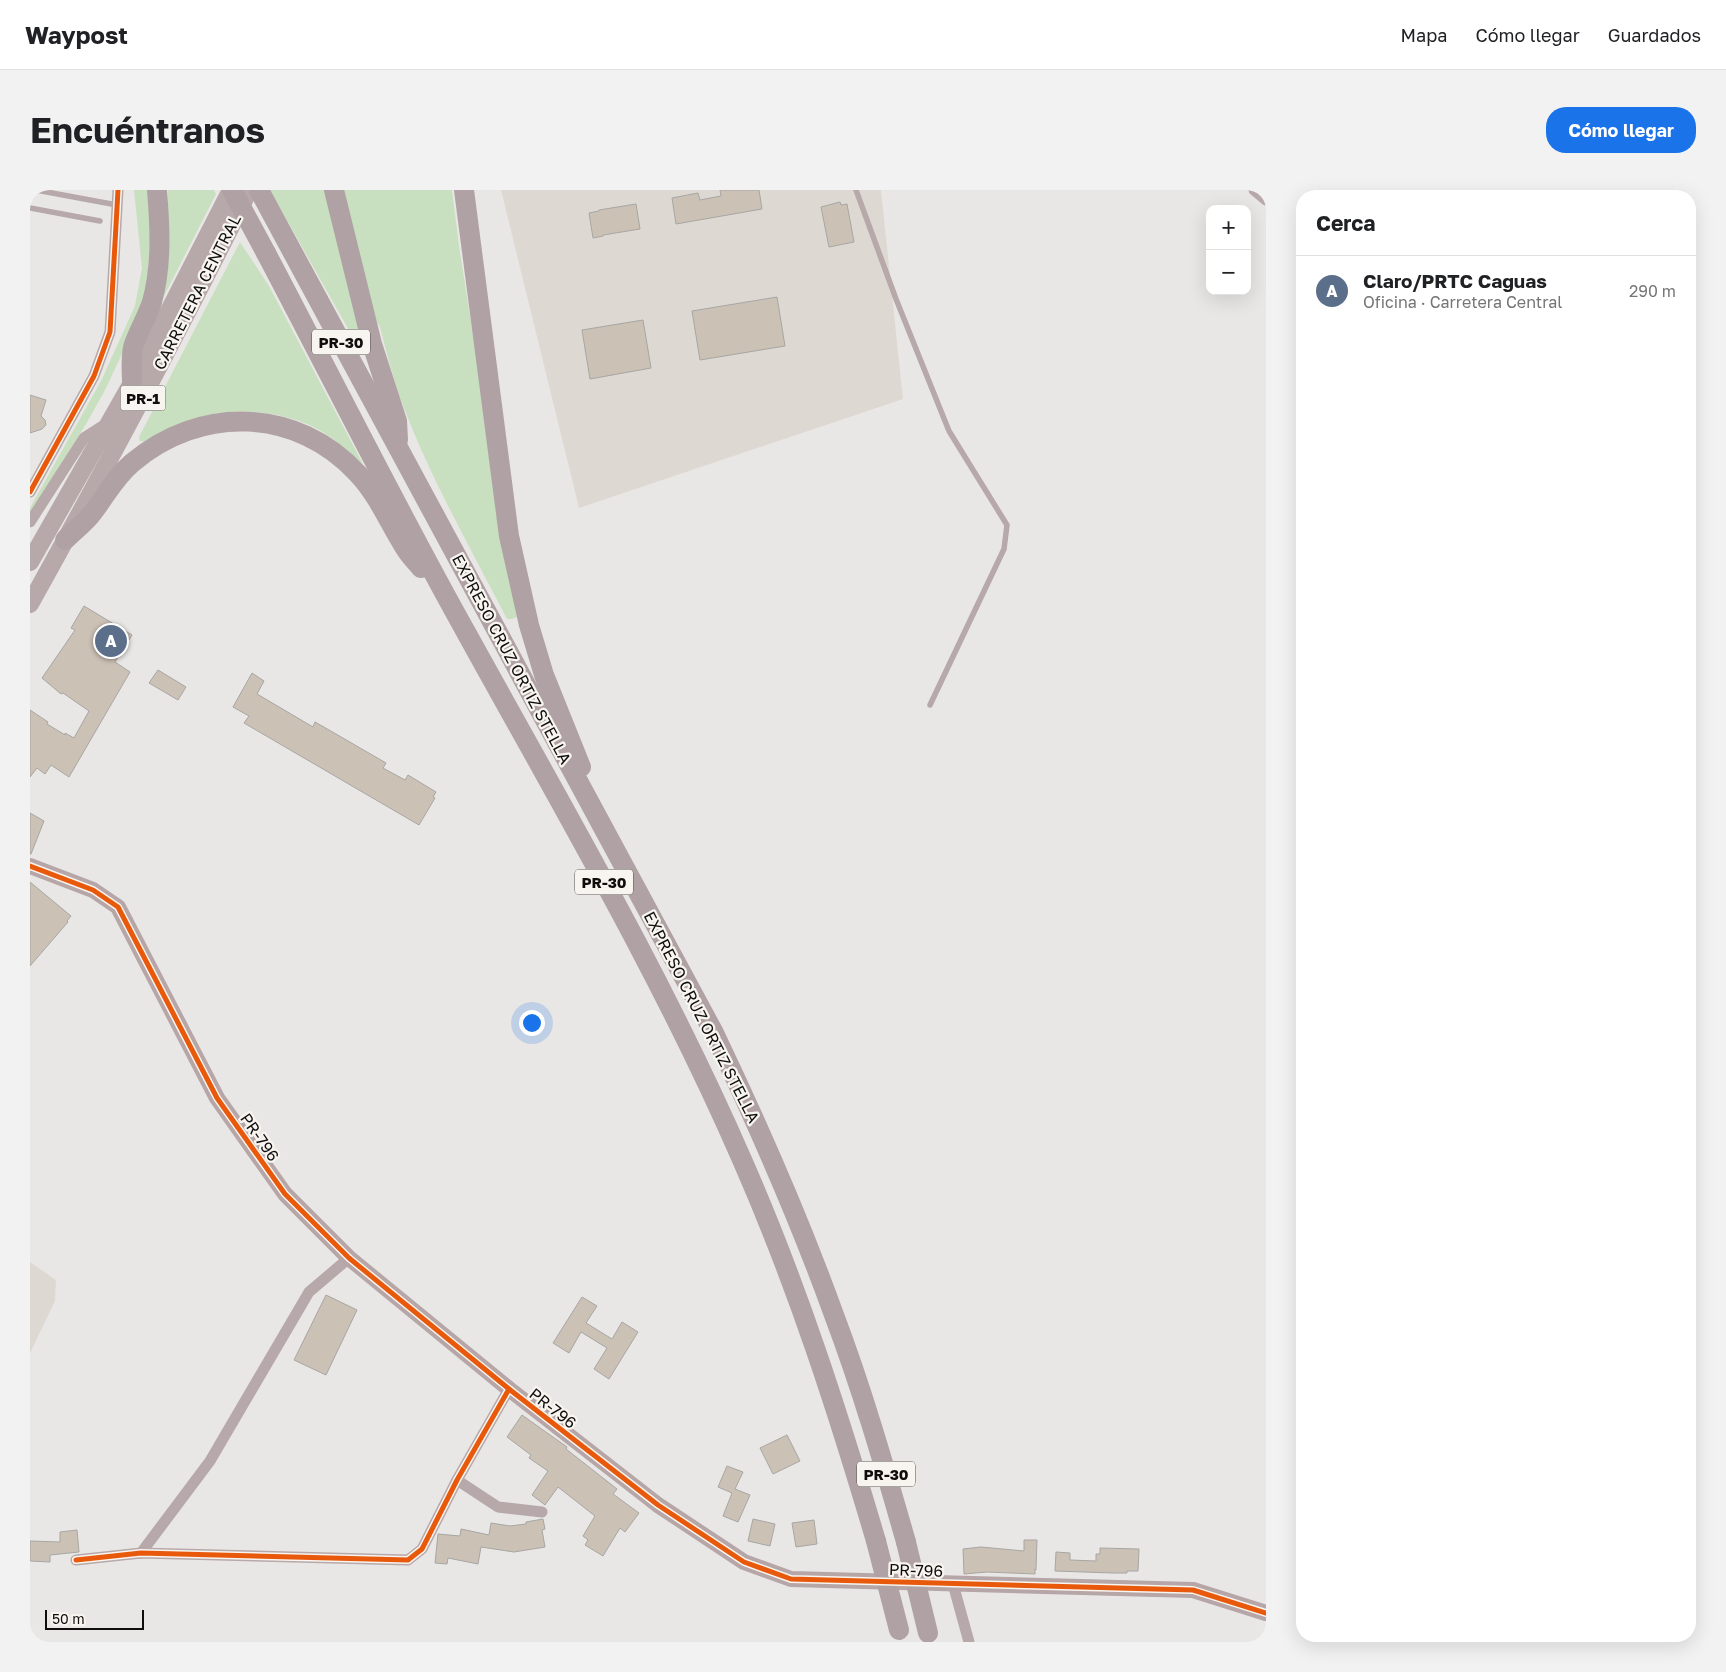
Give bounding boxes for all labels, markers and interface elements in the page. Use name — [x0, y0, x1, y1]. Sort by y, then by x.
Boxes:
text: Waypost — [25, 20, 128, 49]
text: Mapa — [1401, 24, 1447, 46]
text: Cómo llegar — [1475, 24, 1580, 46]
text: Guardados — [1608, 24, 1701, 46]
button: Cómo llegar — [1546, 107, 1696, 153]
text: Encuéntranos — [30, 109, 265, 151]
map controls — [1206, 205, 1251, 295]
button: + — [1206, 205, 1251, 250]
text: Cerca — [1316, 210, 1375, 236]
street label: CARRETERA CENTRAL — [149, 211, 245, 373]
button: − — [1206, 250, 1251, 295]
text: Claro/PRTC Caguas — [1363, 269, 1547, 292]
text: A — [1326, 281, 1338, 301]
text: 290 m — [1629, 281, 1676, 301]
text: Oficina · Carretera Central — [1363, 292, 1562, 312]
road number: PR-30 — [312, 330, 370, 354]
road number: PR-1 — [120, 386, 166, 410]
street label: EXPRESO CRUZ ORTIZ STELLA — [448, 551, 576, 768]
pin: A — [95, 622, 127, 660]
road number: PR-30 — [575, 870, 633, 894]
street label: EXPRESO CRUZ ORTIZ STELLA — [640, 908, 764, 1126]
your location — [519, 1010, 545, 1036]
street label: PR-796 — [236, 1109, 284, 1165]
street label: PR-796 — [525, 1383, 581, 1433]
road number: PR-30 — [857, 1462, 915, 1486]
street label: PR-796 — [889, 1559, 943, 1581]
scale bar — [45, 1607, 144, 1630]
text: 50 m — [52, 1610, 85, 1627]

